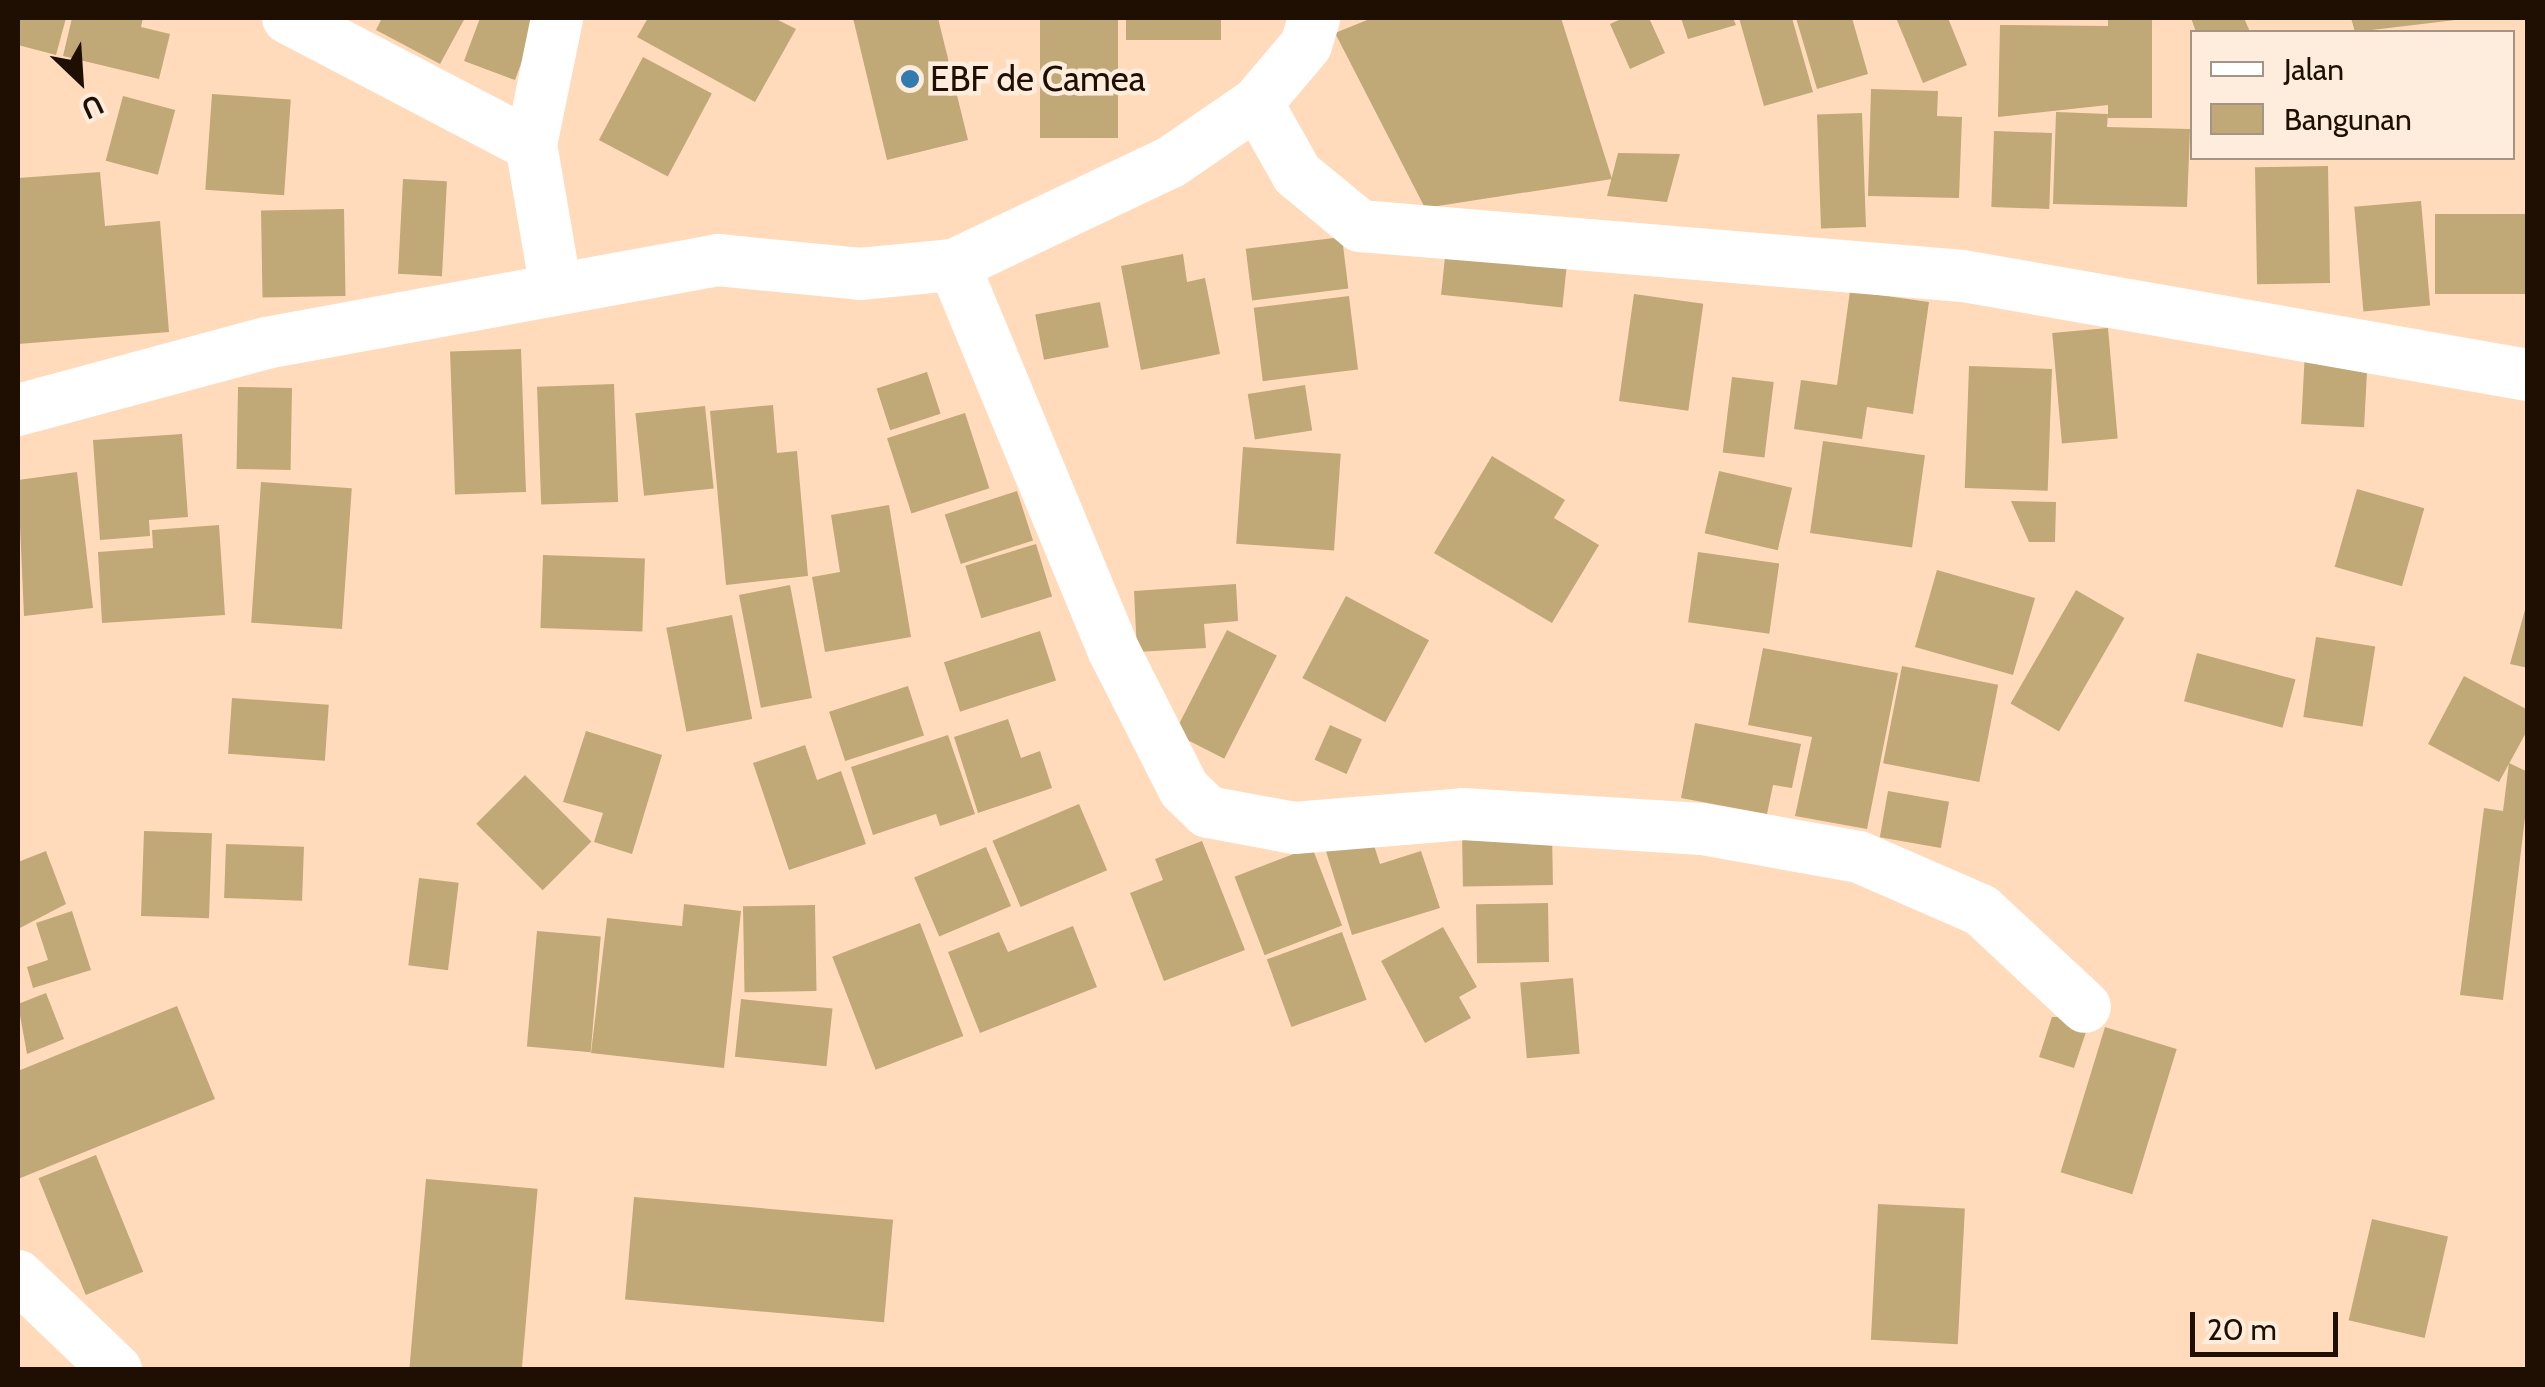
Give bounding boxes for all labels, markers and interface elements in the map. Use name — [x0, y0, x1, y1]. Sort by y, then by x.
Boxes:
north arrow — [30, 30, 130, 130]
legend — [2190, 30, 2515, 160]
text: Jalan — [2284, 51, 2344, 88]
place label: EBF de Camea — [930, 58, 1145, 100]
marker: EBF de Camea — [899, 68, 921, 90]
text: U — [76, 88, 109, 127]
text: Bangunan — [2284, 101, 2412, 138]
scale bar — [2195, 1292, 2342, 1354]
text: 20 m — [2207, 1311, 2277, 1348]

